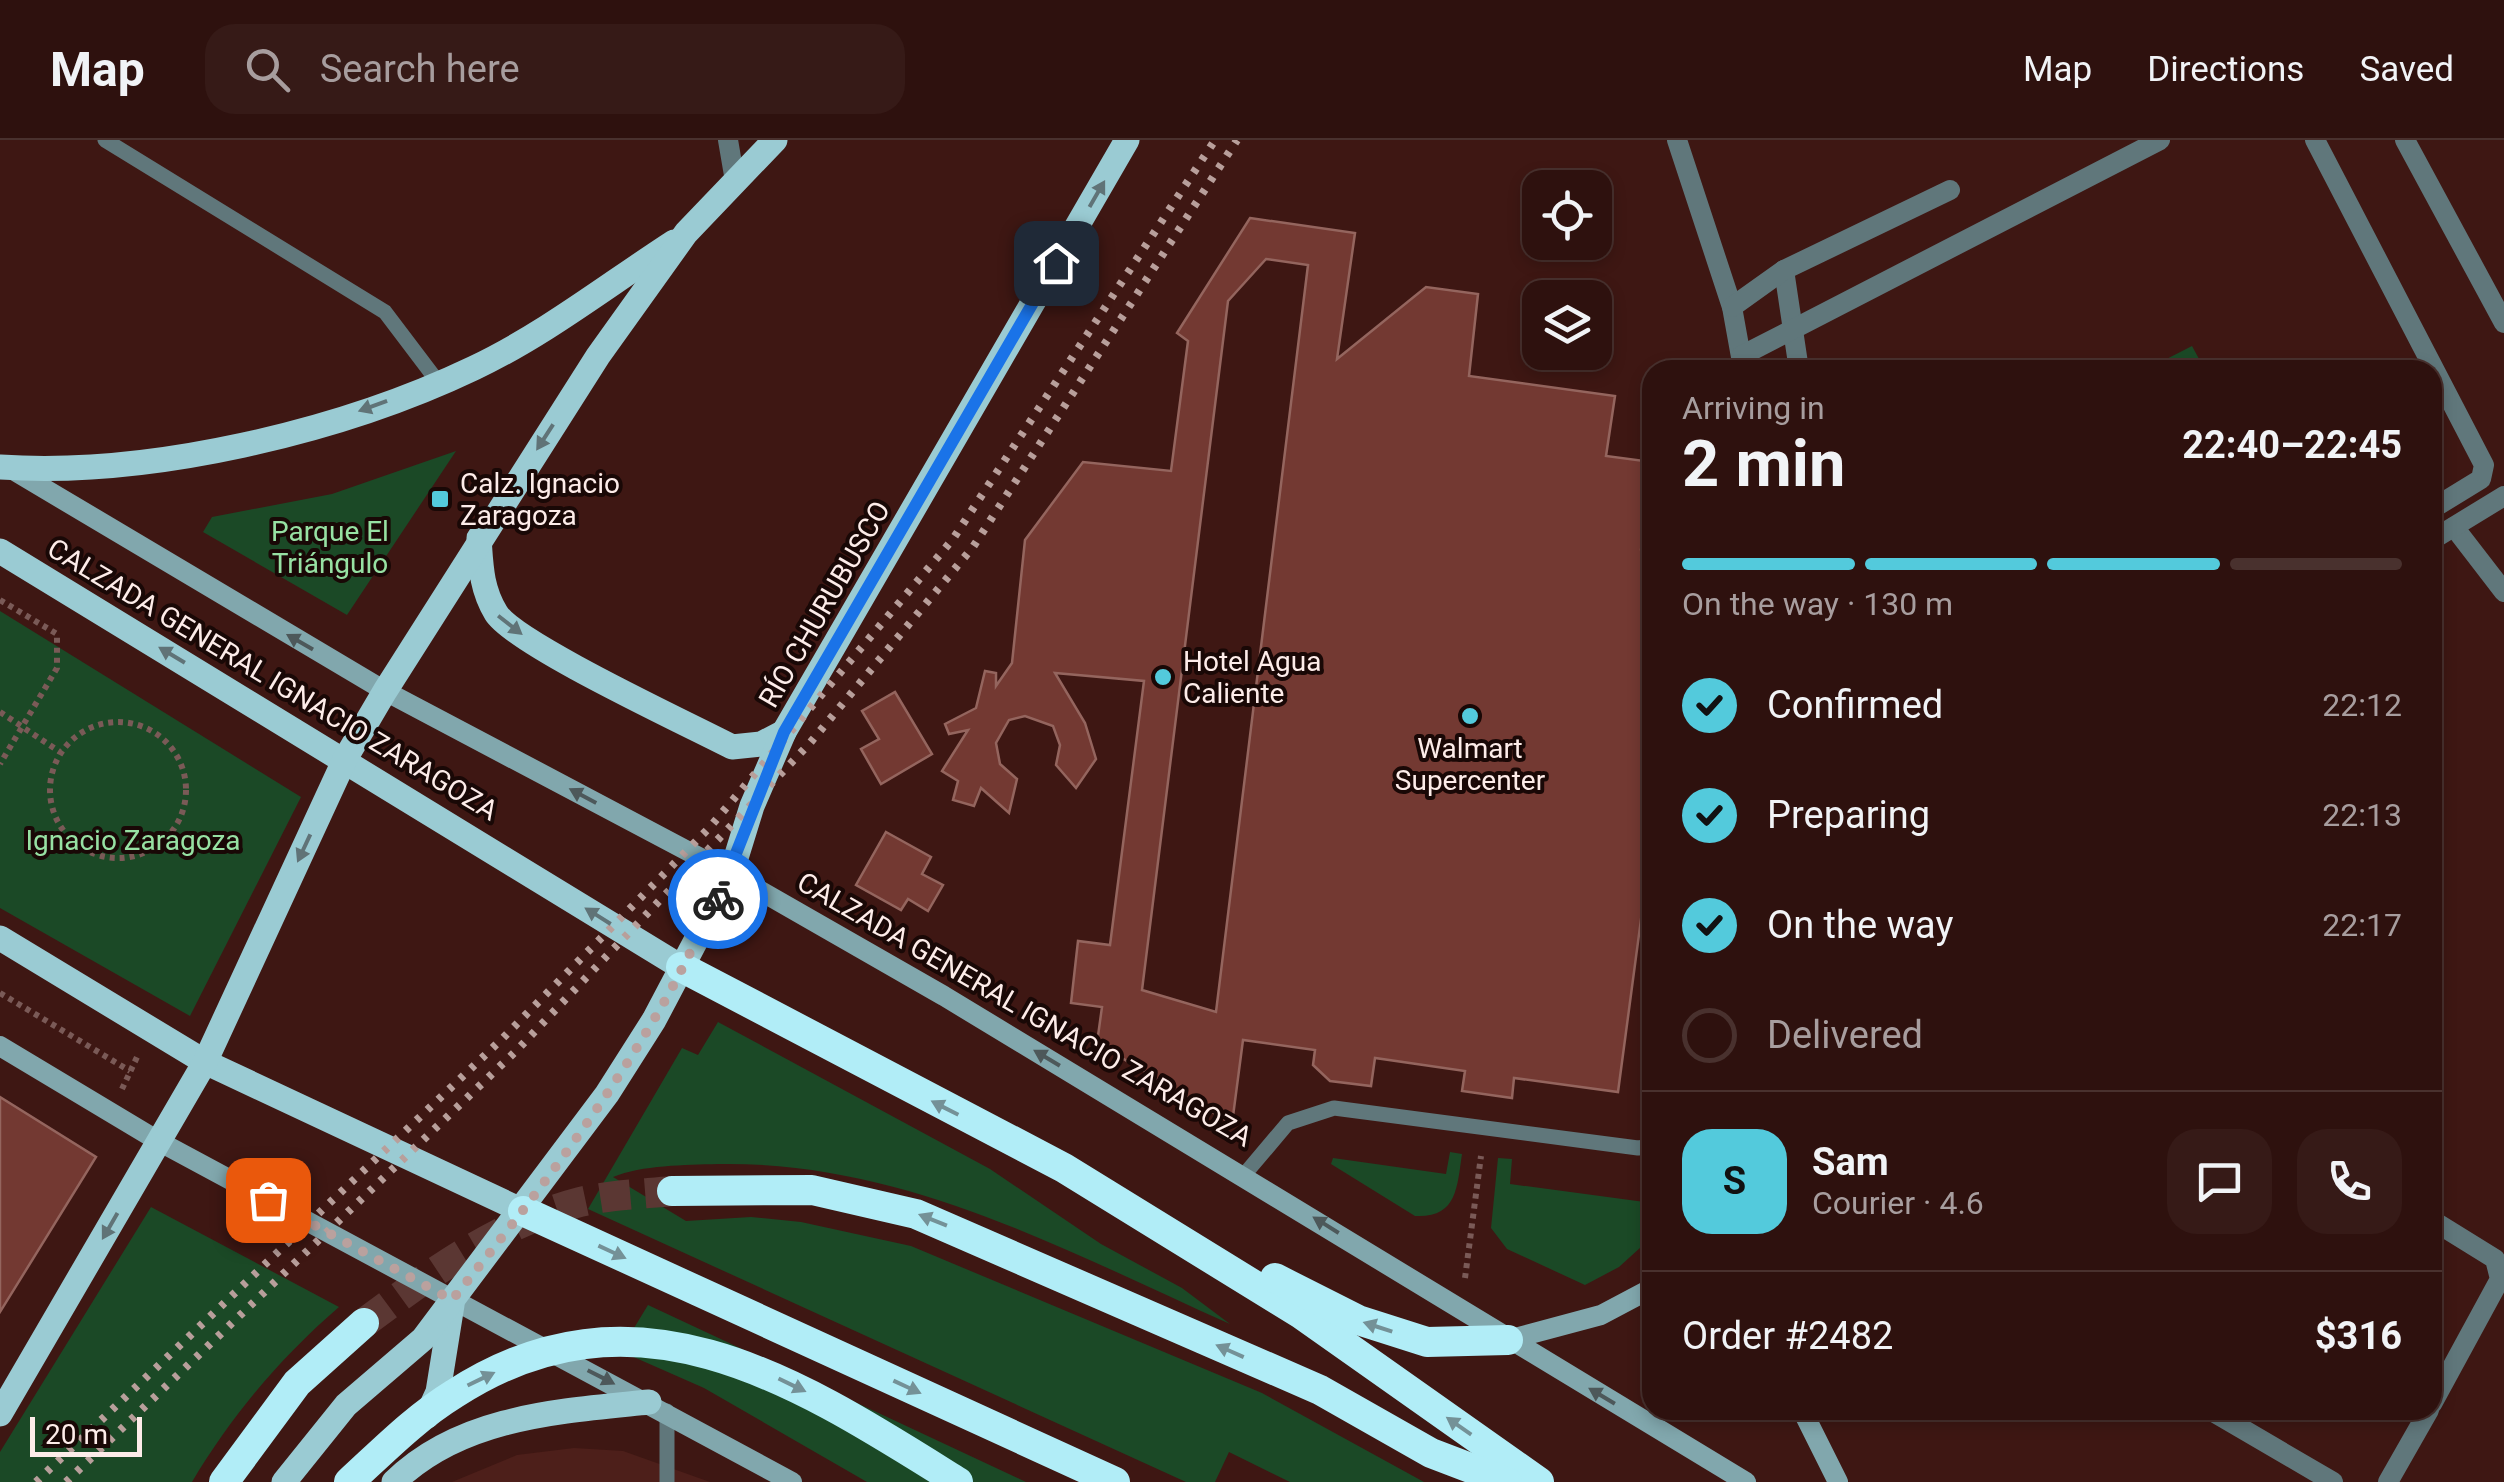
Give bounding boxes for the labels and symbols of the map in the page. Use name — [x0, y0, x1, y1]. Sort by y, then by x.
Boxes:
one-way arrow — [1088, 179, 1105, 208]
pin — [1014, 221, 1099, 306]
one-way arrow — [357, 399, 387, 414]
one-way arrow — [536, 424, 554, 451]
place label: Calz. Ignacio Zaragoza — [460, 467, 620, 532]
marker: Calz. Ignacio Zaragoza — [429, 488, 451, 510]
street label: RÍO CHURUBUSCO — [752, 495, 897, 713]
park label: Parque El Triángulo — [271, 515, 389, 580]
street label: CALZADA GENERAL IGNACIO ZARAGOZA — [42, 532, 504, 827]
one-way arrow — [497, 614, 523, 635]
one-way arrow — [286, 634, 314, 652]
place label: Hotel Agua Caliente — [1183, 645, 1321, 710]
one-way arrow — [158, 647, 186, 664]
marker: Hotel Agua Caliente — [1152, 666, 1174, 688]
marker: Walmart Supercenter — [1459, 705, 1481, 727]
place label: Walmart Supercenter — [1395, 732, 1546, 797]
one-way arrow — [569, 788, 598, 805]
park label: Ignacio Zaragoza — [25, 824, 241, 857]
one-way arrow — [296, 833, 312, 863]
courier — [668, 849, 768, 949]
street label: CALZADA GENERAL IGNACIO ZARAGOZA — [792, 865, 1258, 1154]
one-way arrow — [584, 908, 612, 925]
one-way arrow — [1033, 1050, 1061, 1067]
one-way arrow — [931, 1100, 960, 1117]
pin — [226, 1158, 311, 1243]
one-way arrow — [102, 1212, 120, 1240]
one-way arrow — [918, 1212, 948, 1228]
one-way arrow — [1312, 1217, 1340, 1235]
one-way arrow — [598, 1243, 627, 1260]
one-way arrow — [1363, 1319, 1393, 1334]
one-way arrow — [1215, 1343, 1245, 1359]
one-way arrow — [587, 1368, 616, 1385]
one-way arrow — [466, 1371, 495, 1388]
one-way arrow — [777, 1376, 806, 1393]
one-way arrow — [893, 1379, 922, 1395]
one-way arrow — [1588, 1388, 1616, 1405]
scale bar — [30, 1412, 142, 1456]
one-way arrow — [1446, 1417, 1472, 1436]

